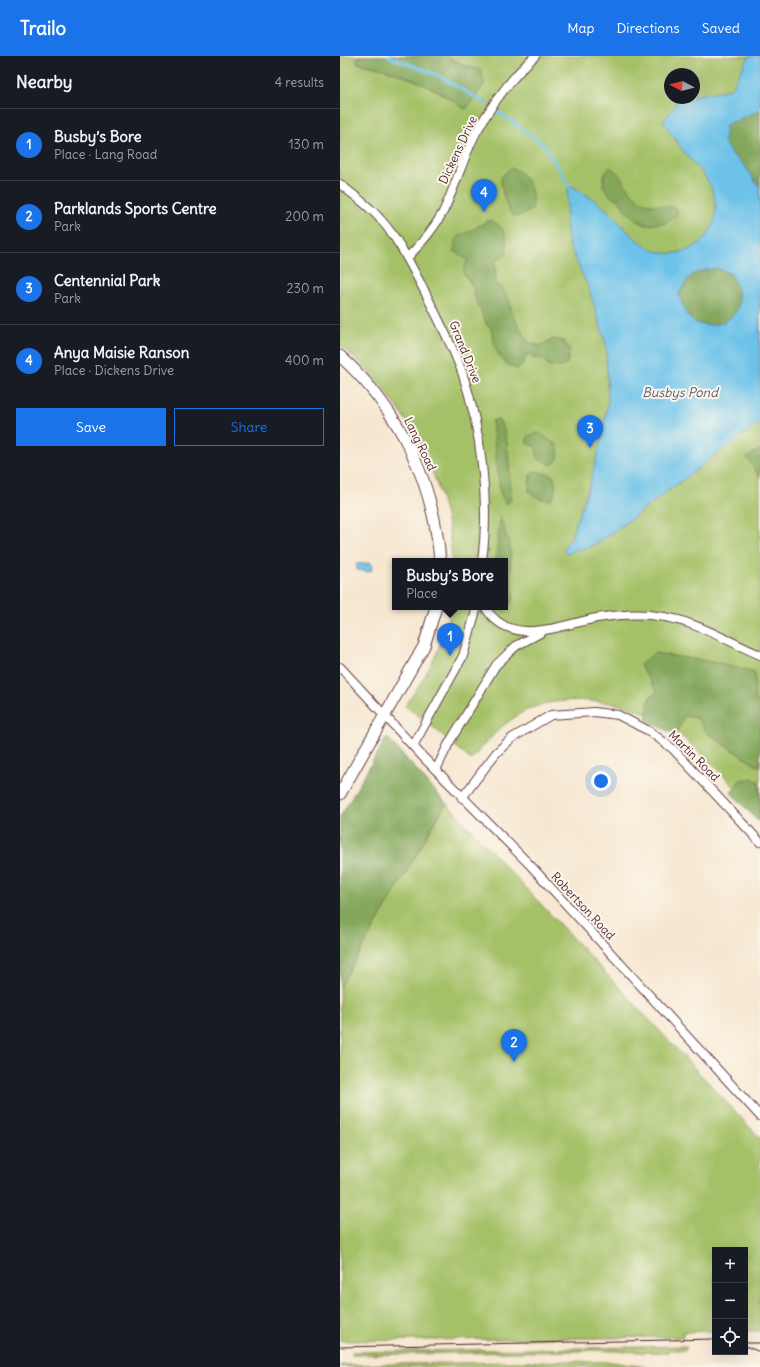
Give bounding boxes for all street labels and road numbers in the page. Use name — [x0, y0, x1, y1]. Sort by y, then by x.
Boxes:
street label: Dickens Drive — [435, 113, 480, 186]
street label: Grand Drive — [446, 319, 485, 385]
street label: Lang Road — [401, 414, 440, 473]
street label: Martin Road — [666, 727, 723, 784]
street label: Robertson Road — [548, 869, 618, 942]

